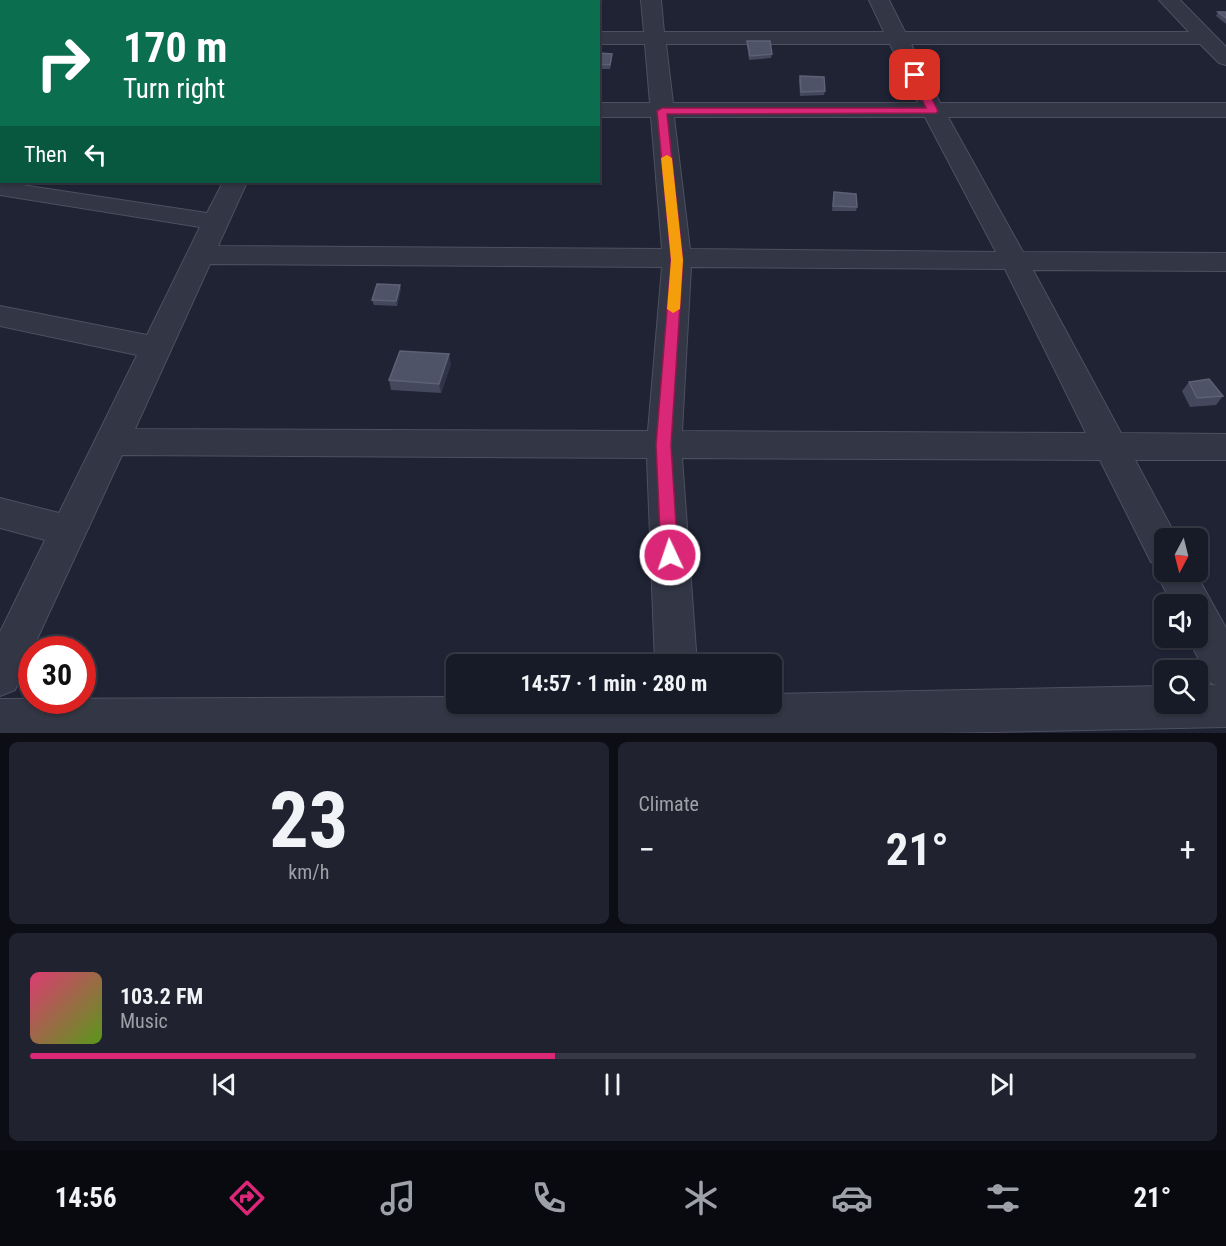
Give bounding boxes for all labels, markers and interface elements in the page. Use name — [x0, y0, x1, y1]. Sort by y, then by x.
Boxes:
text: 170 m — [123, 23, 228, 72]
icon: right — [24, 24, 102, 102]
pin — [889, 49, 940, 100]
icon: arrive — [898, 58, 931, 91]
text: Turn right — [123, 73, 225, 105]
icon: left — [79, 138, 112, 171]
text: Then — [24, 142, 67, 167]
position arrow — [638, 523, 702, 587]
north arrow — [1154, 528, 1208, 582]
map controls — [1154, 528, 1208, 714]
button: sound — [1154, 594, 1208, 648]
speed limit sign: 30 — [18, 636, 96, 714]
button: search — [1154, 660, 1208, 714]
text: 14:57 · 1 min · 280 m — [521, 671, 707, 696]
text: 23 — [269, 775, 348, 866]
text: Climate — [639, 792, 699, 816]
text: 21° — [886, 823, 949, 876]
text: − — [639, 830, 655, 869]
text: + — [1180, 830, 1196, 869]
text: km/h — [288, 860, 329, 884]
text: 103.2 FM — [120, 984, 203, 1009]
text: Music — [120, 1009, 168, 1033]
icon: previous — [208, 1068, 241, 1101]
icon: pause — [596, 1068, 629, 1101]
icon: next — [985, 1068, 1018, 1101]
icon: directions — [226, 1177, 268, 1219]
icon: music — [377, 1177, 419, 1219]
icon: phone — [528, 1177, 570, 1219]
icon: climate — [680, 1177, 722, 1219]
icon: car — [831, 1177, 873, 1219]
icon: filters — [982, 1177, 1024, 1219]
text: 14:56 — [55, 1182, 117, 1214]
text: 21° — [1133, 1182, 1171, 1214]

